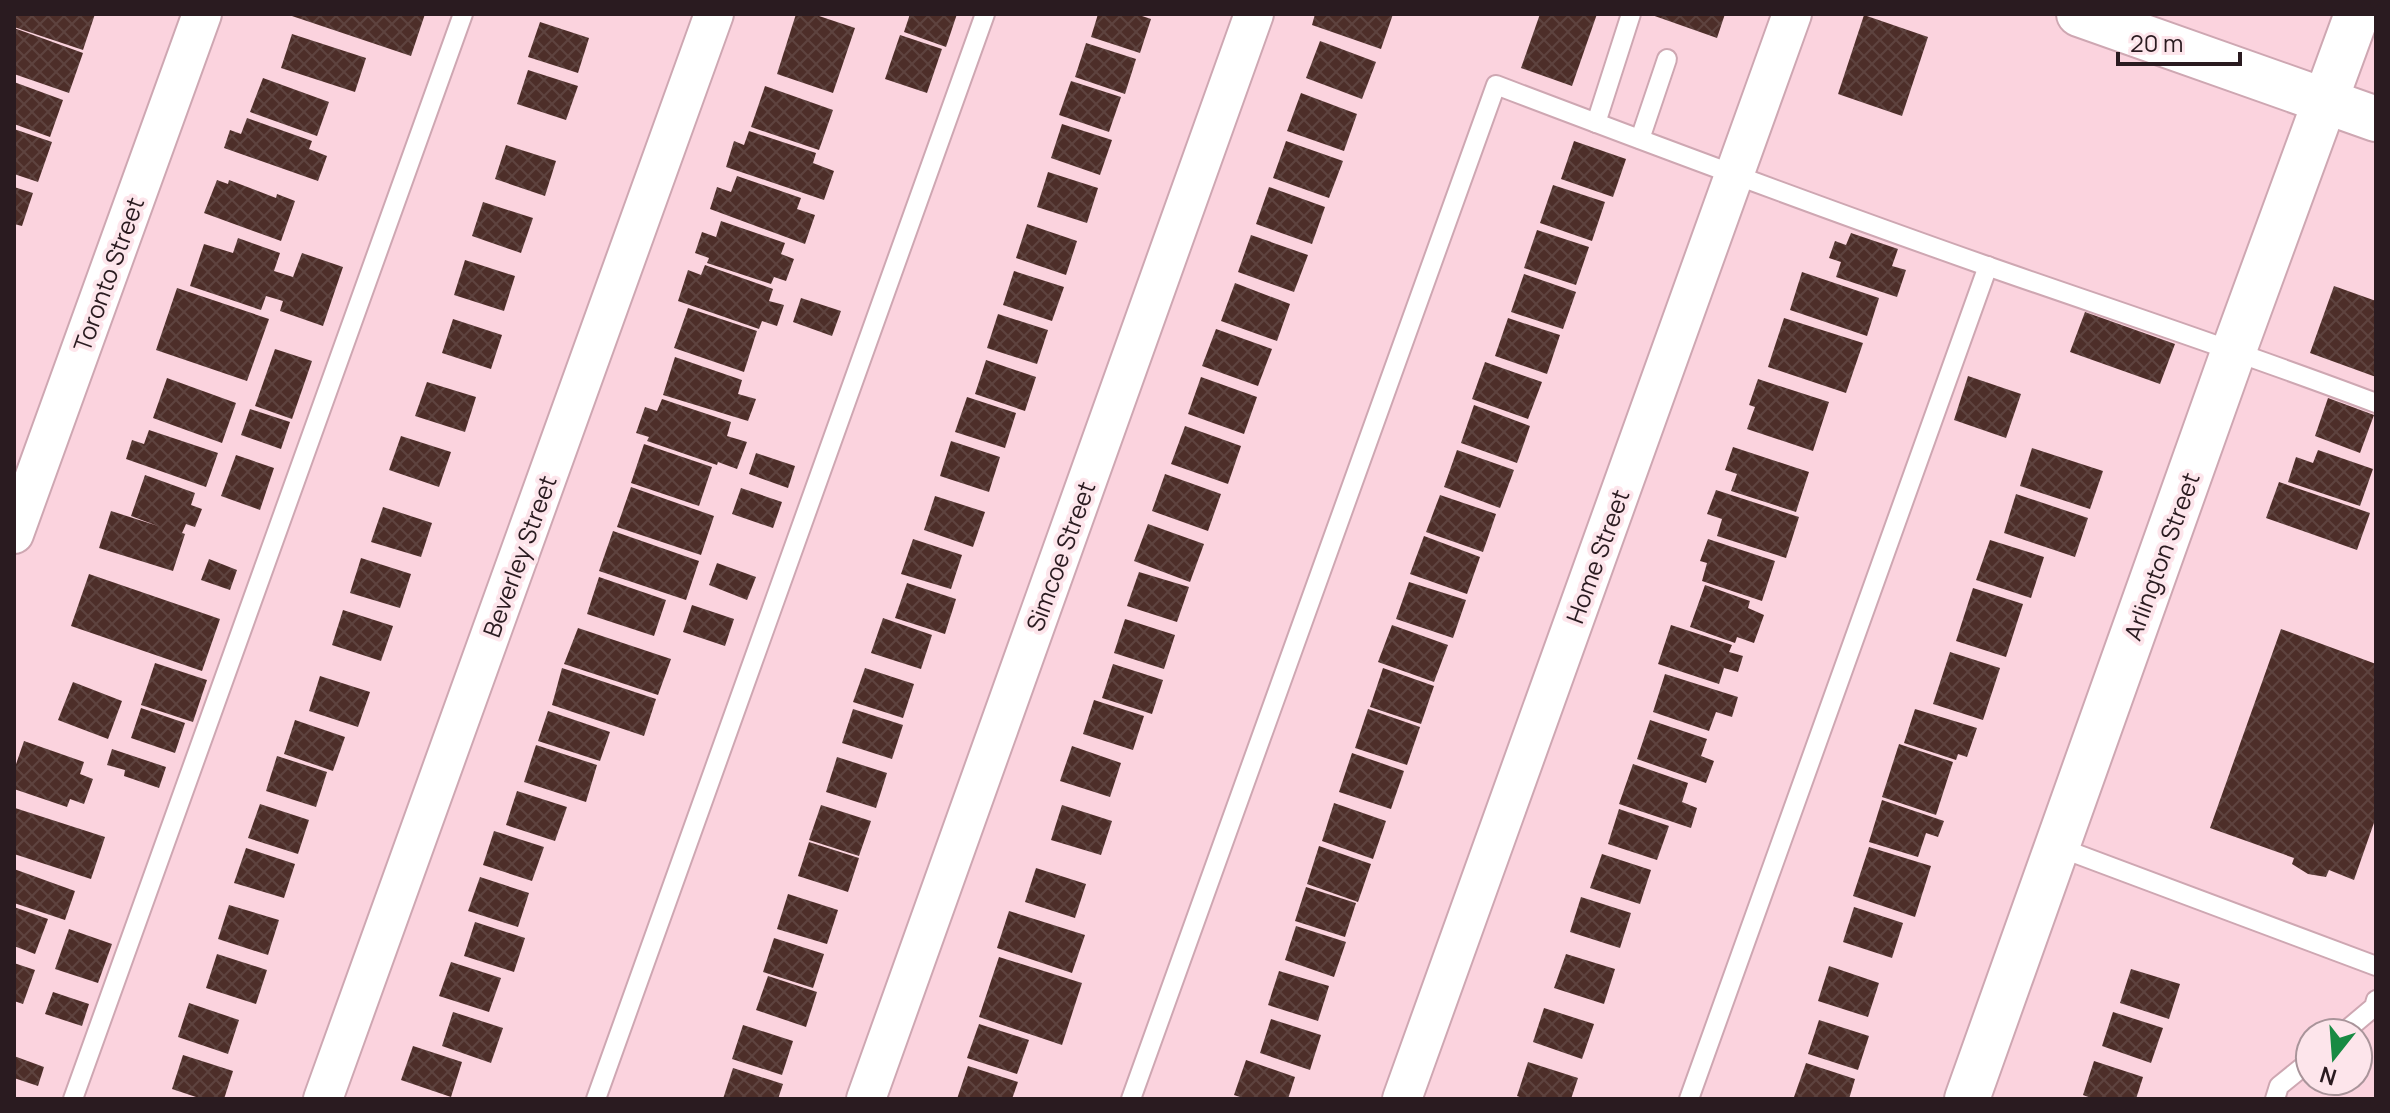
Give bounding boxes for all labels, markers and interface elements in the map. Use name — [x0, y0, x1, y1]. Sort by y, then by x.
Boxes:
scale bar — [2118, 16, 2240, 66]
text: 20 m — [2130, 26, 2183, 59]
street label: Toronto Street — [65, 192, 151, 356]
street label: Arlington Street — [2115, 467, 2207, 645]
street label: Beverley Street — [474, 470, 564, 642]
street label: Simcoe Street — [1018, 477, 1102, 635]
street label: Home Street — [1558, 484, 1636, 628]
north arrow — [2294, 1017, 2374, 1097]
text: N — [2316, 1059, 2340, 1093]

